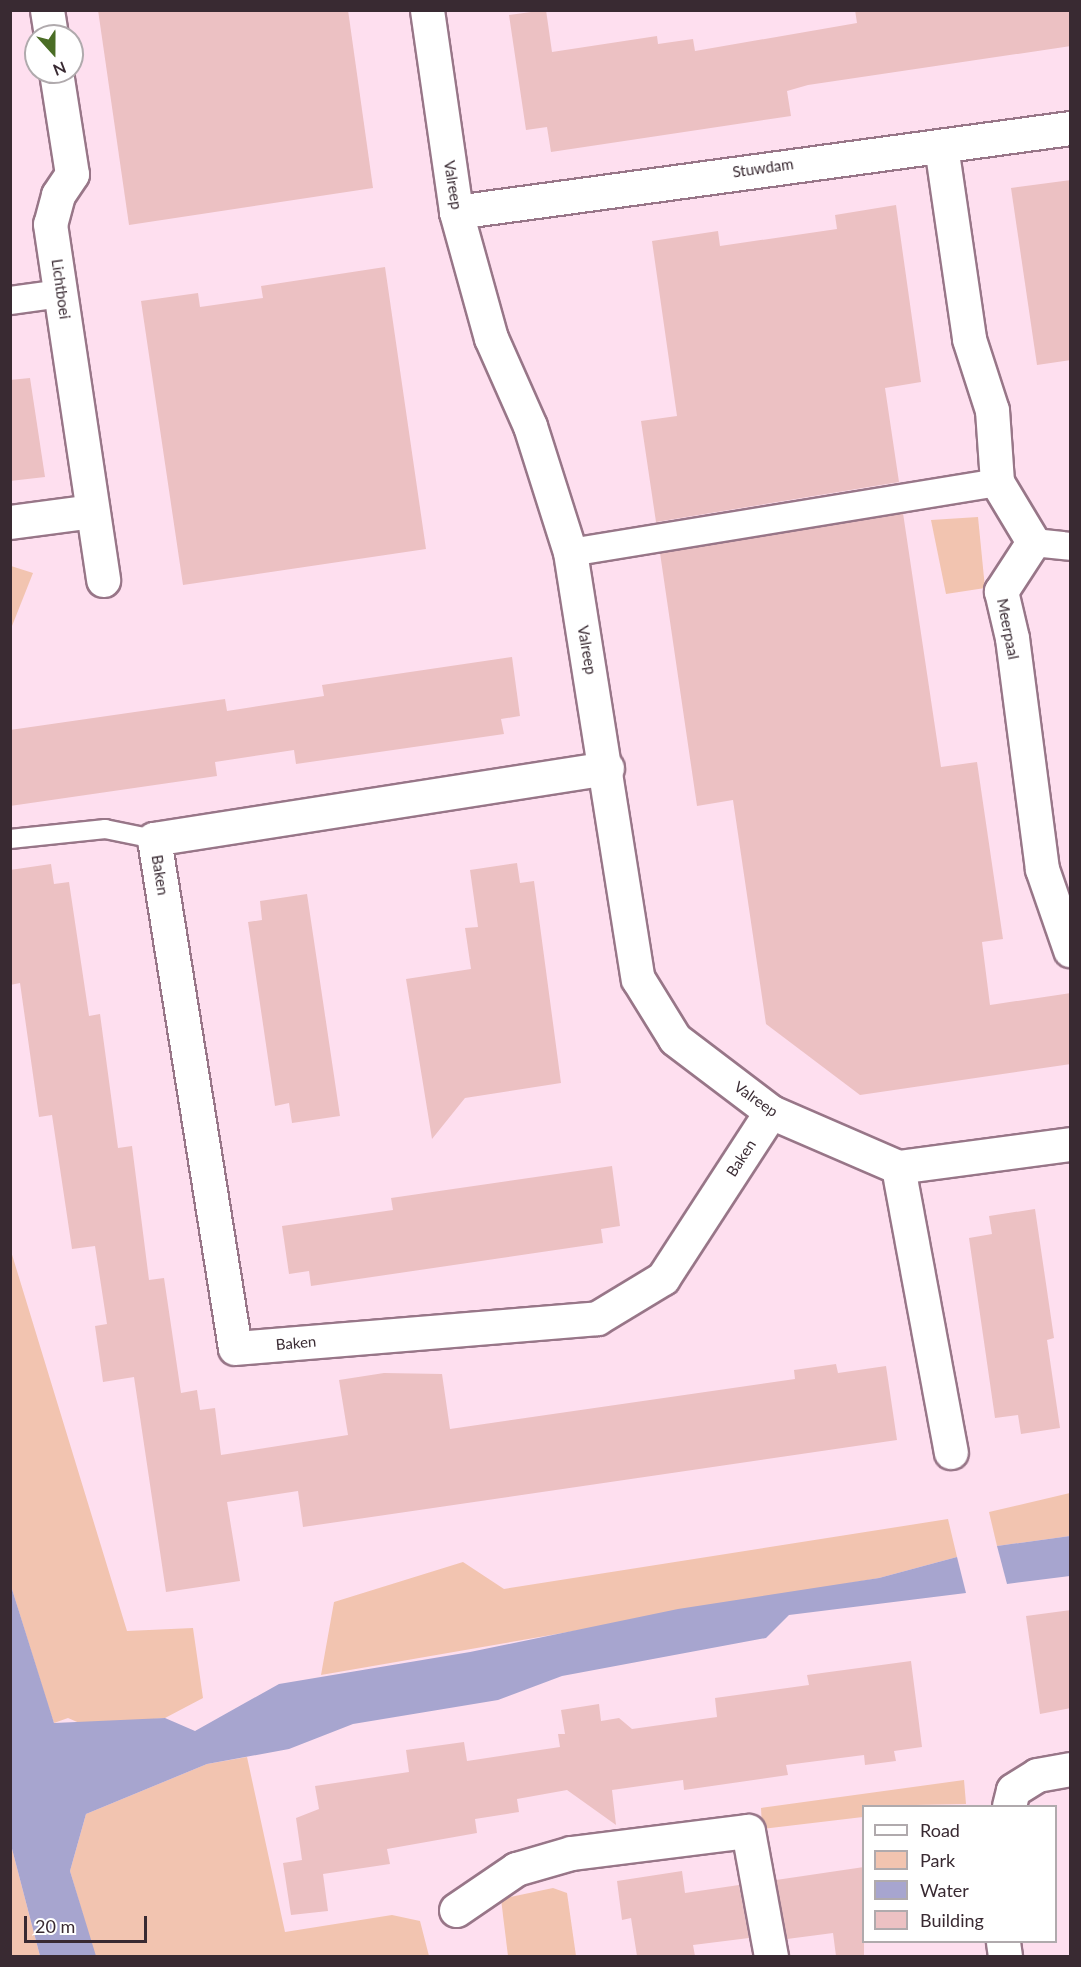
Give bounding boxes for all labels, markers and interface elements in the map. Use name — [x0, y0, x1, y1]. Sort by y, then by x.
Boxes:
north arrow — [24, 24, 84, 84]
text: N — [51, 58, 69, 80]
street label: Stuwdam — [731, 155, 795, 181]
street label: Valreep — [440, 159, 466, 211]
street label: Lichtboei — [48, 258, 74, 320]
street label: Meerpaal — [993, 597, 1023, 661]
street label: Valreep — [574, 624, 600, 676]
street label: Baken — [148, 854, 172, 896]
street label: Valreep — [731, 1077, 781, 1121]
street label: Baken — [722, 1136, 760, 1180]
street label: Baken — [275, 1332, 317, 1354]
legend — [862, 1805, 1057, 1943]
text: Road — [920, 1819, 960, 1841]
text: Park — [920, 1849, 955, 1871]
text: Water — [920, 1879, 969, 1901]
scale bar — [27, 1904, 150, 1942]
text: Building — [920, 1909, 984, 1931]
text: 20 m — [35, 1915, 75, 1937]

